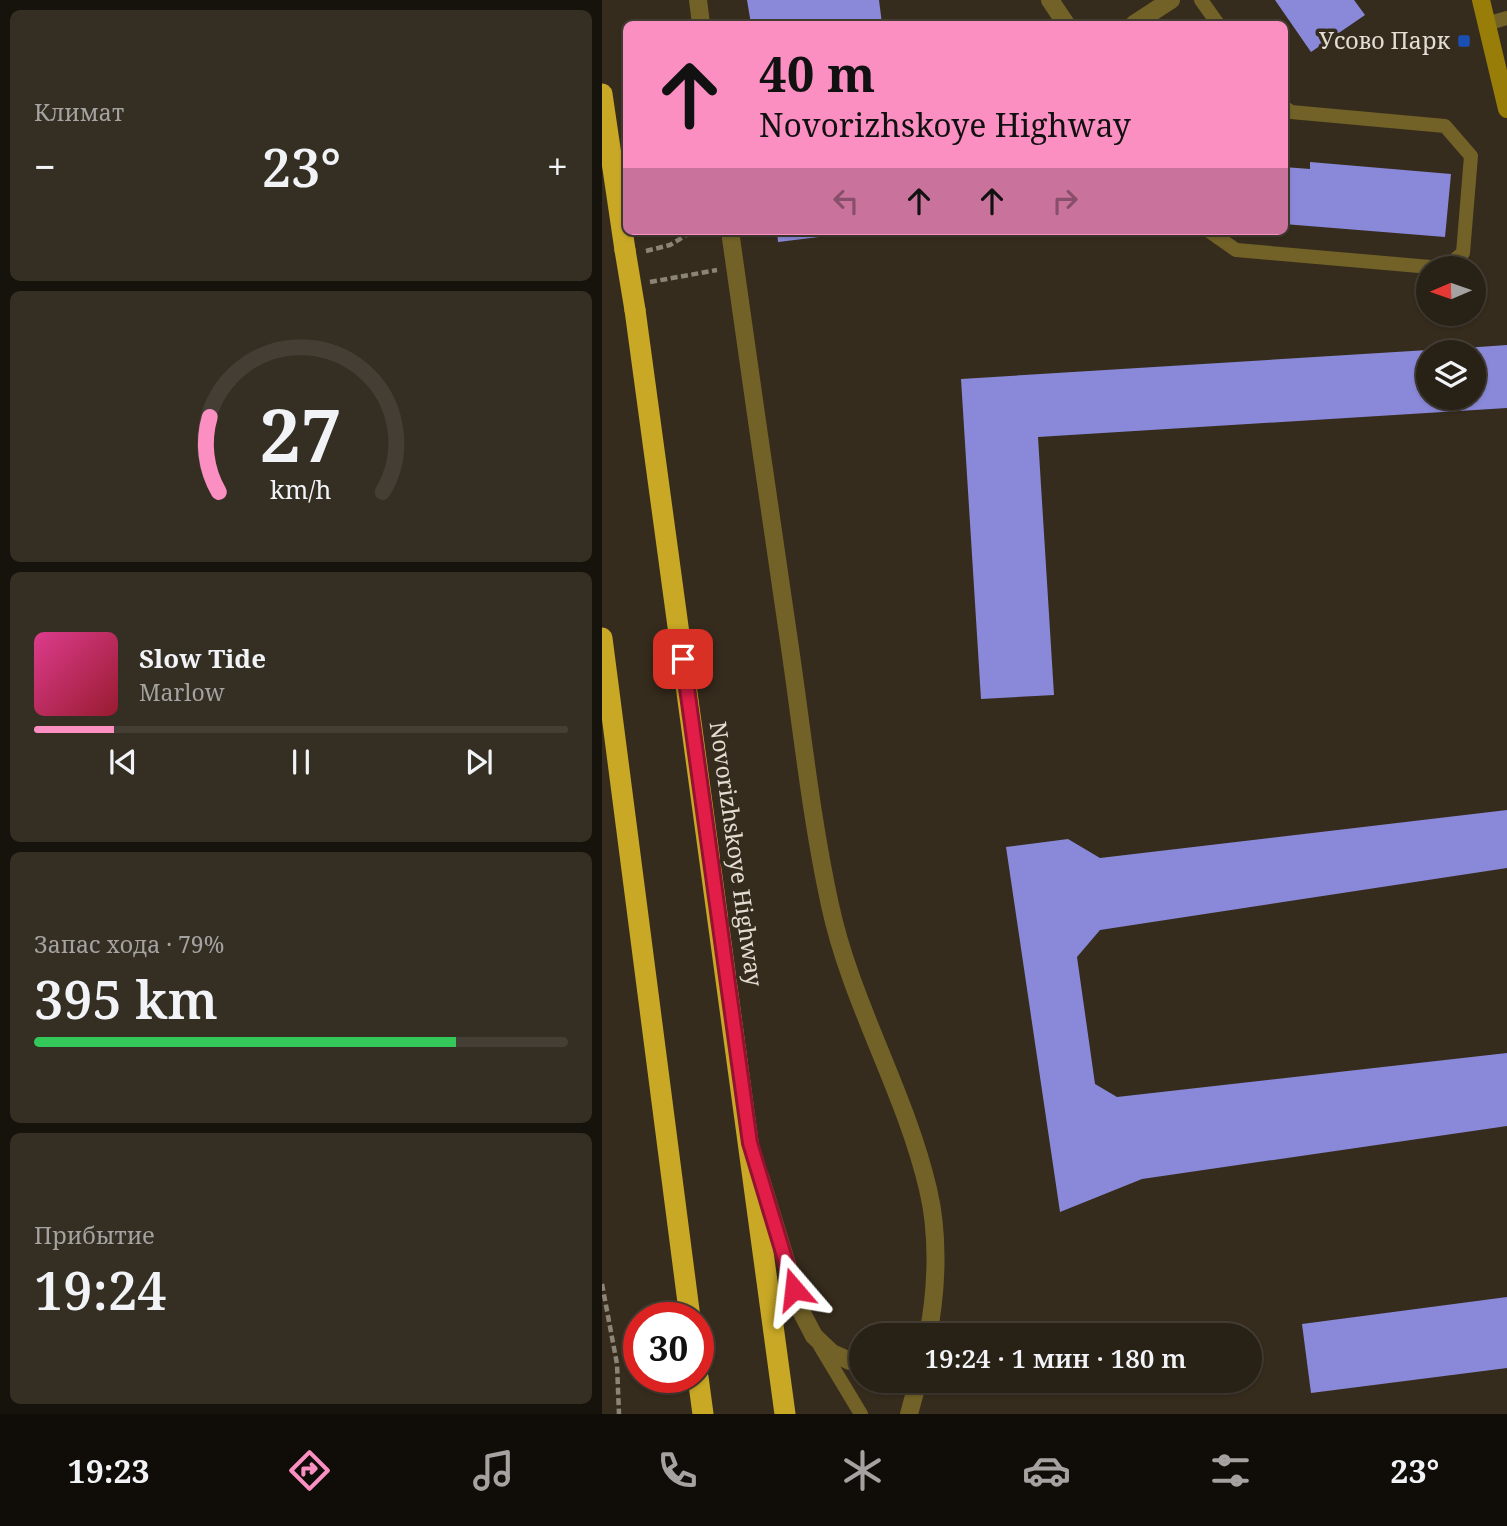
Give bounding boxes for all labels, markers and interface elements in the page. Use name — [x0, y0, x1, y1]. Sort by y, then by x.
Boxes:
place label: Усово Парк — [1319, 24, 1450, 56]
marker: Усово Парк — [1456, 33, 1472, 49]
text: 40 m — [759, 40, 875, 106]
icon: ahead — [644, 49, 735, 140]
text: Климат — [34, 96, 124, 128]
text: Novorizhskoye Highway — [759, 103, 1131, 146]
text: 23° — [262, 131, 341, 202]
text: − — [34, 140, 56, 192]
text: + — [547, 140, 568, 192]
icon: left — [827, 182, 865, 220]
icon: ahead — [900, 182, 938, 220]
icon: ahead — [973, 182, 1011, 220]
icon: right — [1046, 182, 1084, 220]
north arrow — [1416, 256, 1486, 326]
map controls — [1416, 256, 1486, 410]
button: layers — [1416, 340, 1486, 410]
text: 27 — [260, 385, 342, 484]
text: km/h — [270, 472, 332, 506]
pin — [653, 629, 713, 689]
text: Slow Tide — [139, 640, 266, 676]
icon: arrive — [664, 640, 702, 678]
text: Marlow — [139, 676, 225, 708]
street label: Novorizhskoye Highway — [703, 719, 771, 988]
icon: previous — [104, 743, 142, 781]
icon: pause — [282, 743, 320, 781]
icon: next — [460, 743, 498, 781]
text: Запас хода · 79% — [34, 928, 224, 960]
text: 395 km — [34, 963, 218, 1034]
text: Прибытие — [34, 1219, 155, 1251]
position arrow — [757, 1252, 831, 1326]
text: 19:24 — [34, 1254, 167, 1325]
speed limit sign: 30 — [623, 1302, 714, 1393]
text: 19:24 · 1 мин · 180 m — [924, 1340, 1187, 1376]
icon: directions — [285, 1446, 334, 1495]
icon: music — [469, 1446, 518, 1495]
icon: phone — [653, 1446, 702, 1495]
icon: climate — [838, 1446, 887, 1495]
icon: car — [1022, 1446, 1071, 1495]
icon: filters — [1206, 1446, 1255, 1495]
text: 19:23 — [68, 1449, 150, 1492]
text: 23° — [1390, 1449, 1439, 1492]

